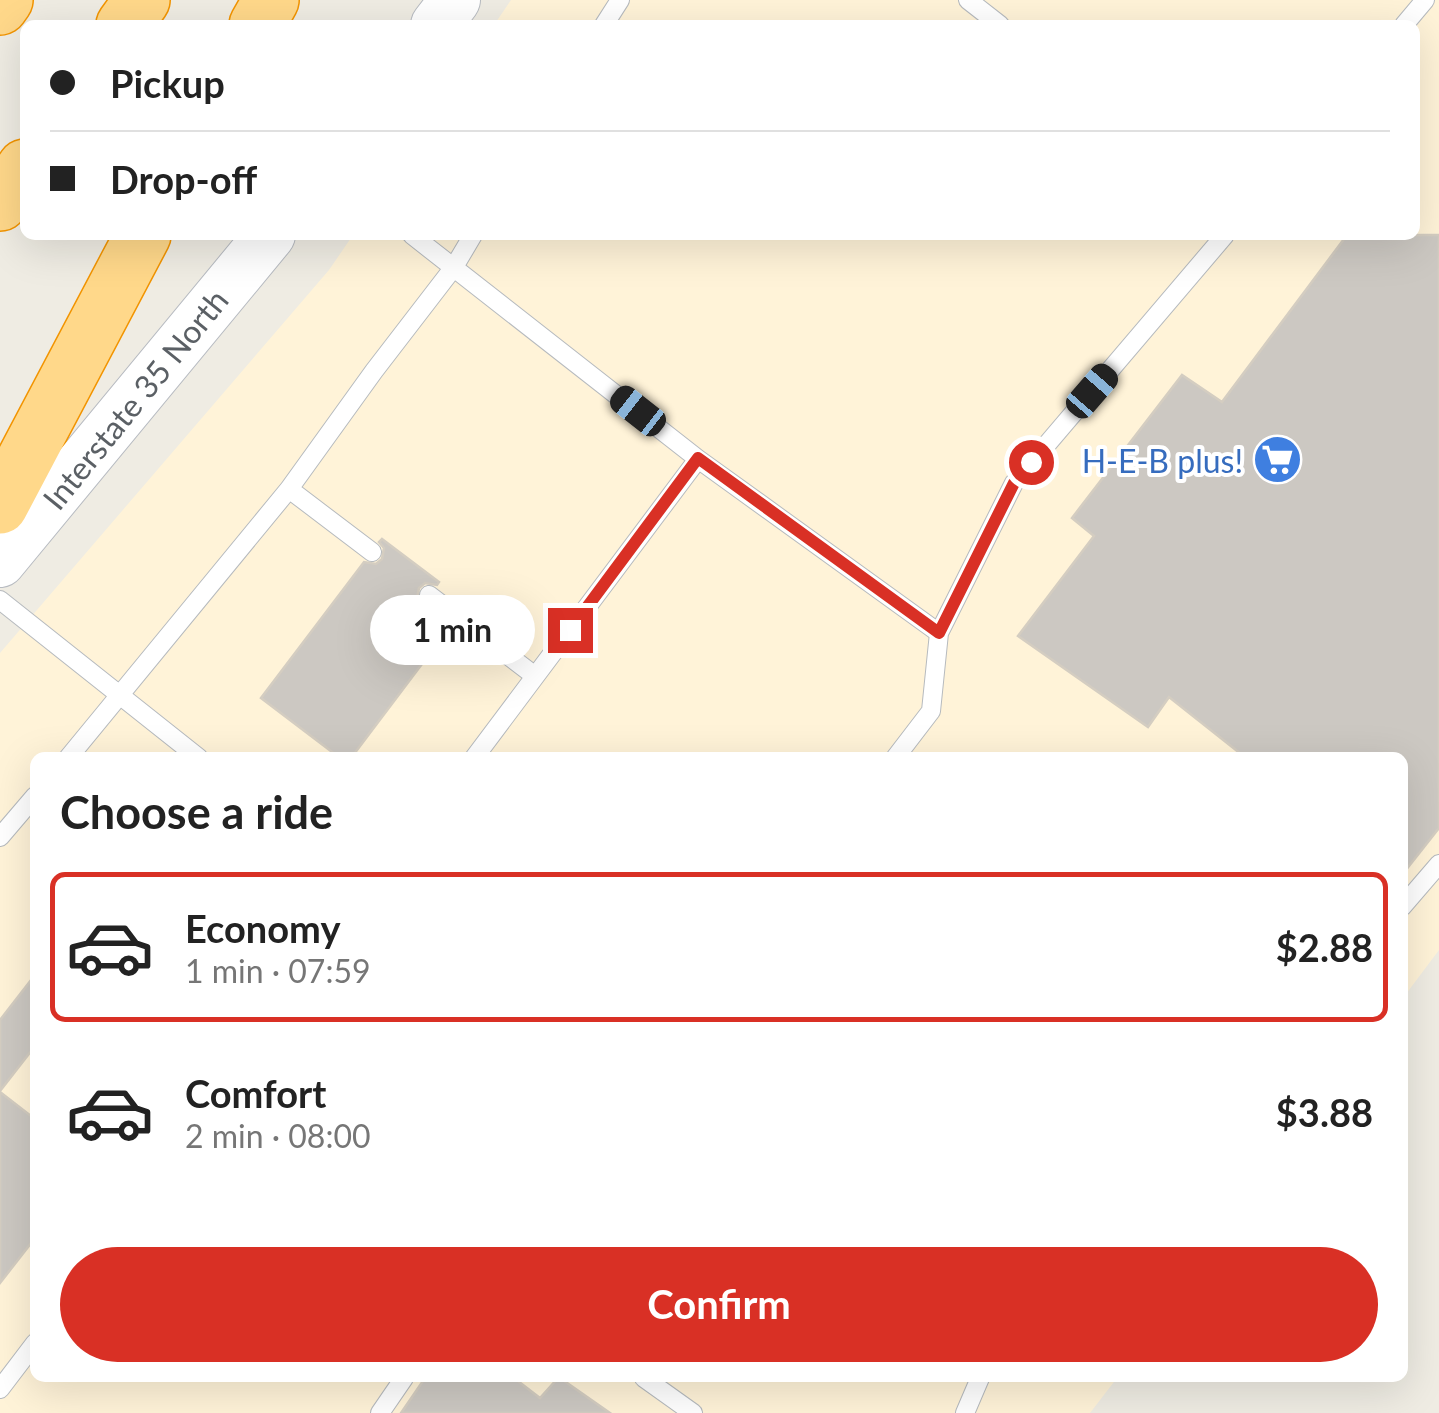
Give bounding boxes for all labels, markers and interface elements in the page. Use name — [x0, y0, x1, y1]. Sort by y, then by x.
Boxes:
text: Pickup — [110, 60, 225, 106]
text: Drop-off — [110, 156, 257, 202]
street label: Interstate 35 North — [34, 281, 236, 517]
car — [1061, 359, 1123, 423]
car — [605, 381, 671, 441]
supermarket icon: H-E-B plus! — [1252, 434, 1304, 486]
route start — [1009, 440, 1054, 485]
place label: H-E-B plus! — [1082, 441, 1243, 480]
callout: 1 min — [370, 595, 535, 665]
route end — [548, 608, 593, 653]
text: 1 min — [413, 610, 492, 649]
text: Choose a ride — [60, 785, 333, 839]
icon: car — [65, 902, 155, 992]
text: Economy — [185, 905, 340, 951]
text: $2.88 — [1276, 924, 1373, 970]
text: 1 min · 07:59 — [185, 951, 371, 990]
icon: car — [65, 1067, 155, 1157]
text: Comfort — [185, 1070, 326, 1116]
text: $3.88 — [1276, 1089, 1373, 1135]
text: 2 min · 08:00 — [185, 1116, 371, 1155]
button: Confirm — [60, 1247, 1378, 1362]

